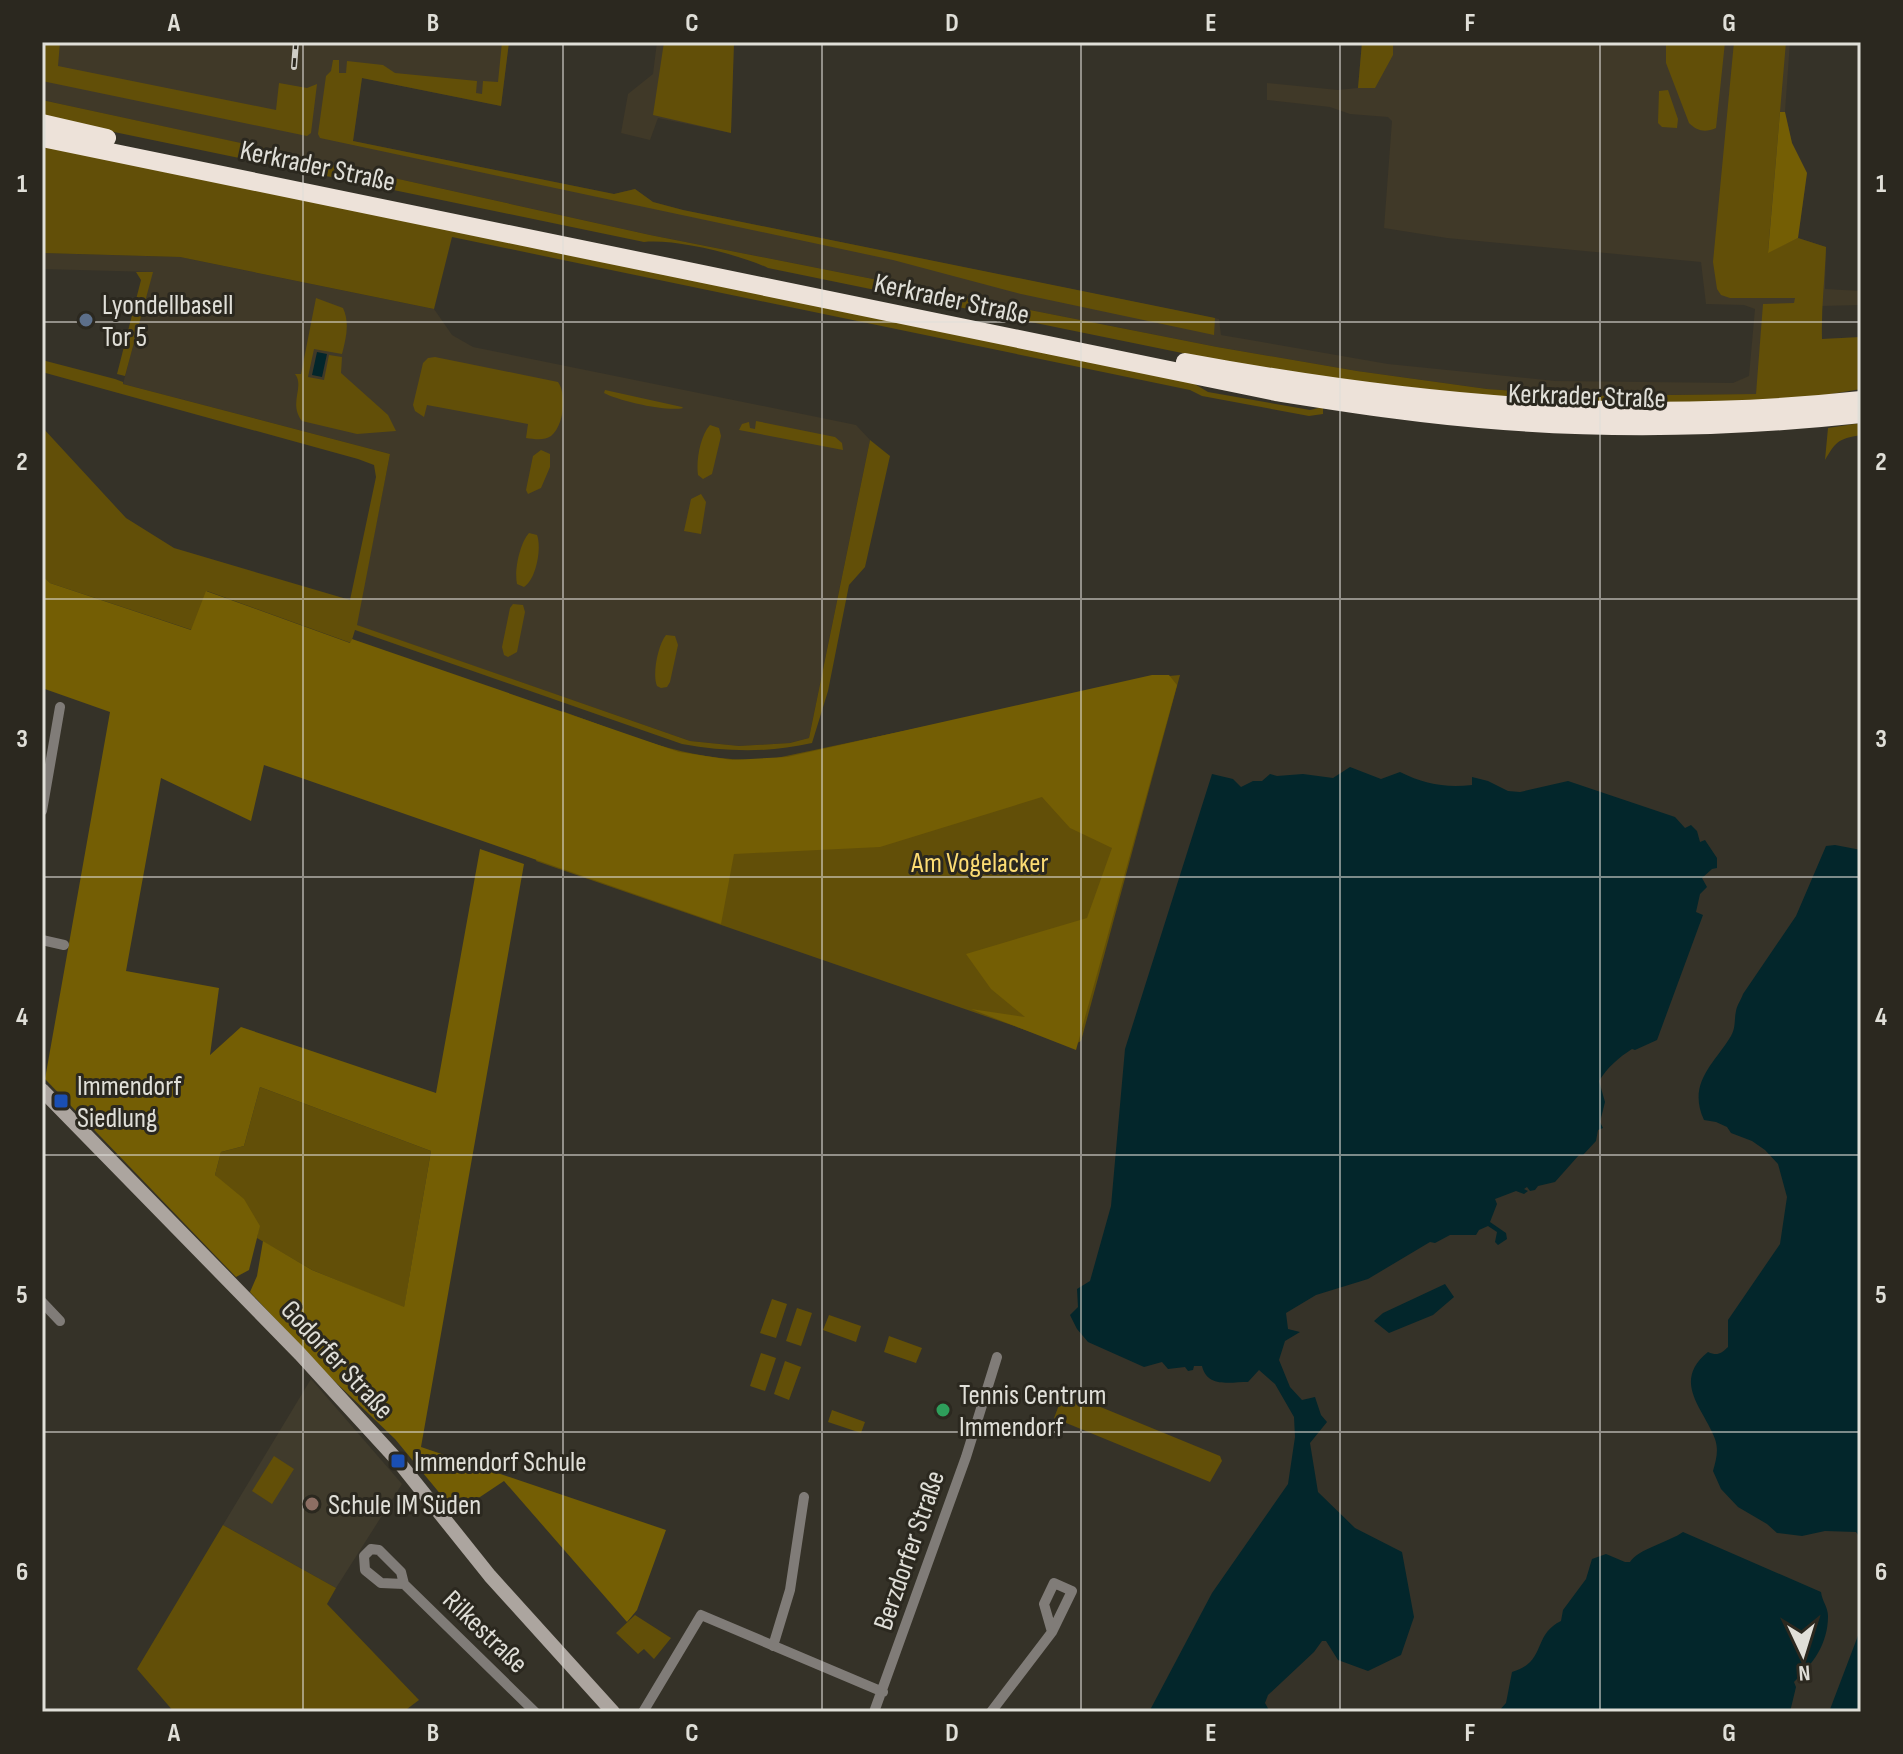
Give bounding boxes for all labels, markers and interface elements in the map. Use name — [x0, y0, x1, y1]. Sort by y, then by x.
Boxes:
text: A — [167, 8, 181, 39]
text: B — [427, 8, 439, 39]
text: C — [685, 8, 699, 39]
text: D — [945, 8, 959, 39]
text: E — [1205, 8, 1217, 39]
text: F — [1465, 8, 1476, 39]
text: G — [1722, 8, 1736, 39]
street label: Kerkrader Straße — [237, 134, 398, 199]
text: 1 — [17, 169, 27, 200]
text: 1 — [1876, 169, 1886, 200]
street label: Kerkrader Straße — [871, 267, 1032, 332]
place label: Lyondellbasell Tor 5 — [102, 289, 233, 354]
marker: Lyondellbasell Tor 5 — [77, 311, 95, 329]
street label: Kerkrader Straße — [1507, 377, 1666, 416]
text: 2 — [16, 447, 28, 478]
text: 2 — [1875, 447, 1887, 478]
text: 3 — [16, 724, 28, 755]
text: 3 — [1875, 724, 1887, 755]
park label: Am Vogelacker — [910, 847, 1049, 880]
text: 4 — [16, 1002, 28, 1033]
text: 4 — [1875, 1002, 1887, 1033]
place label: Immendorf Siedlung — [77, 1070, 183, 1135]
marker: Immendorf Siedlung — [52, 1092, 70, 1110]
text: 5 — [16, 1280, 28, 1311]
text: 5 — [1875, 1280, 1887, 1311]
street label: Godorfer Straße — [274, 1294, 400, 1426]
place label: Tennis Centrum Immendorf — [959, 1379, 1106, 1444]
marker: Tennis Centrum Immendorf — [934, 1401, 952, 1419]
place label: Immendorf Schule — [414, 1446, 586, 1479]
marker: Immendorf Schule — [389, 1452, 407, 1470]
street label: Berzdorfer Straße — [867, 1467, 952, 1634]
place label: Schule IM Süden — [328, 1489, 481, 1522]
marker: Schule IM Süden — [303, 1495, 321, 1513]
text: 6 — [16, 1557, 28, 1588]
text: 6 — [1875, 1557, 1887, 1588]
street label: Rilkestraße — [436, 1584, 534, 1680]
north arrow — [1763, 1614, 1843, 1694]
text: N — [1797, 1659, 1811, 1686]
text: A — [167, 1718, 181, 1749]
text: B — [427, 1718, 439, 1749]
text: C — [685, 1718, 699, 1749]
text: D — [945, 1718, 959, 1749]
text: E — [1205, 1718, 1217, 1749]
text: F — [1465, 1718, 1476, 1749]
text: G — [1722, 1718, 1736, 1749]

